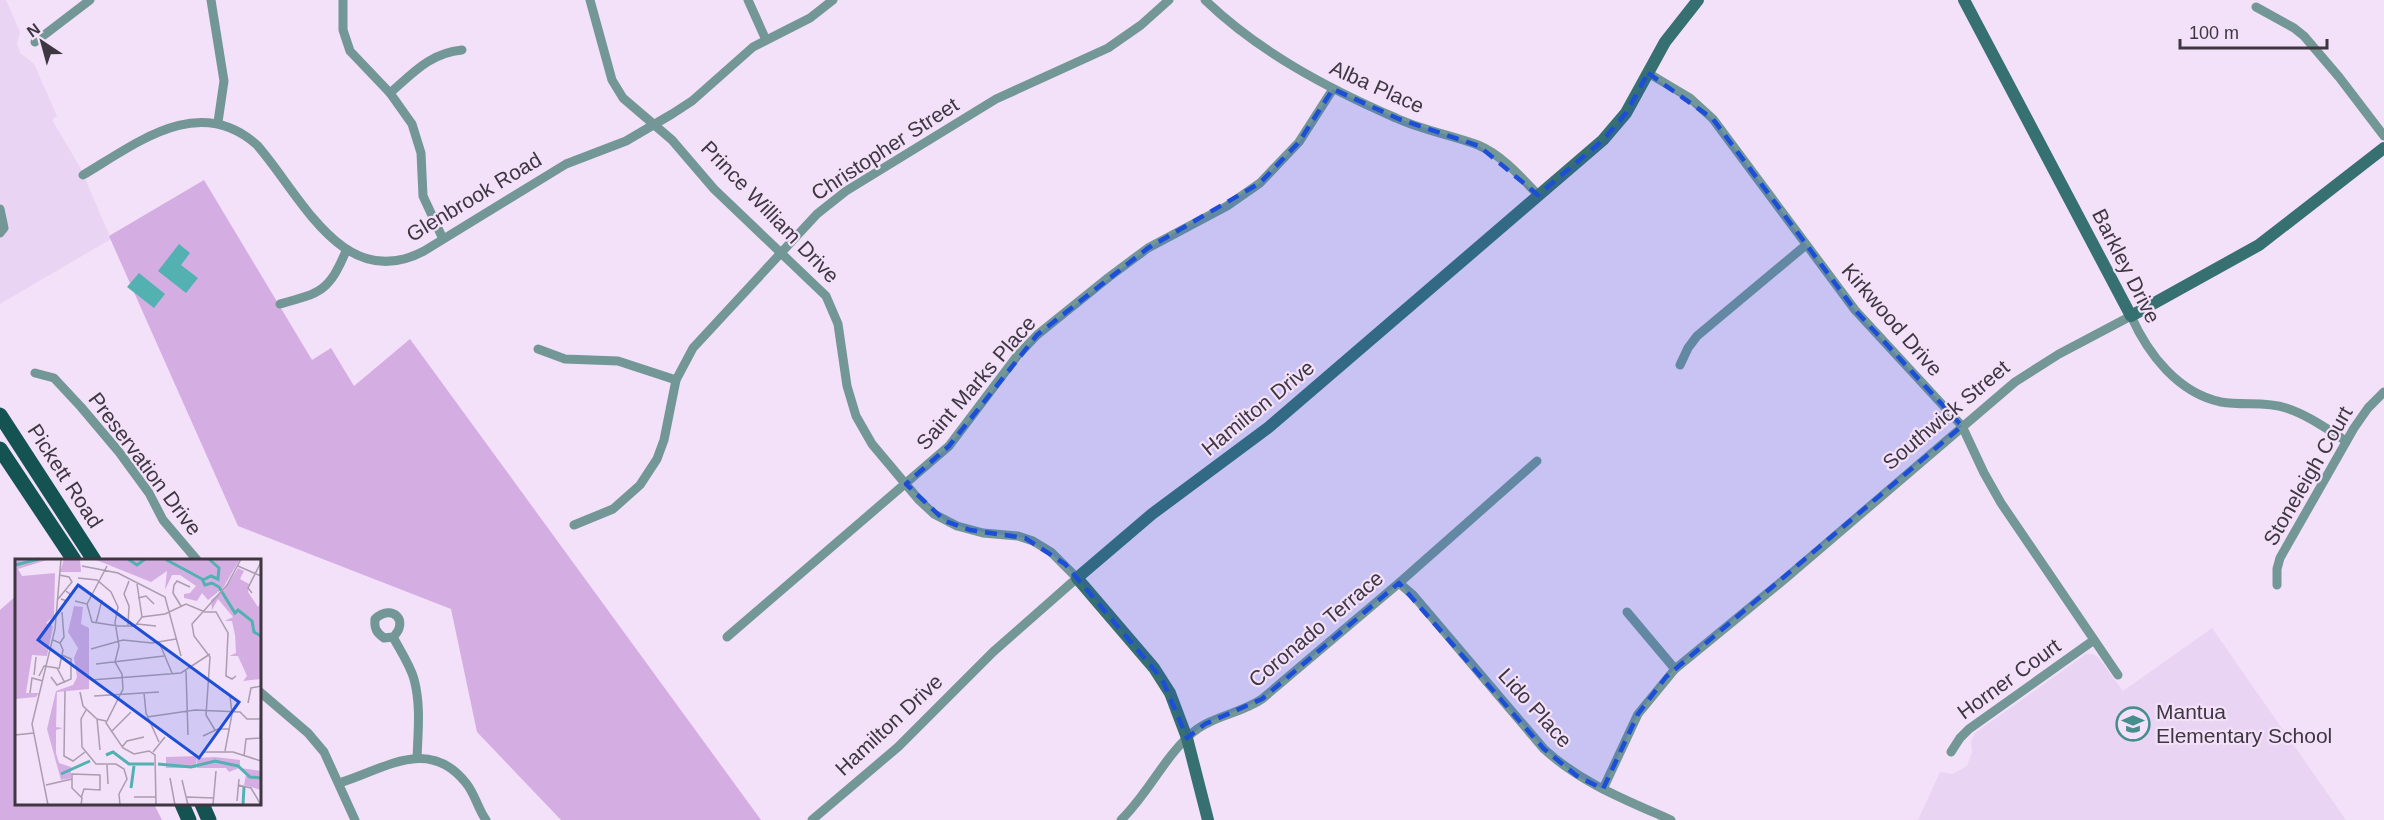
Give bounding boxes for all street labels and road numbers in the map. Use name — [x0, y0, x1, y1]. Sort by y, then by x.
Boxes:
street label: Alba Place — [1327, 56, 1428, 117]
street label: Christopher Street — [807, 92, 963, 205]
street label: Prince William Drive — [697, 136, 844, 287]
street label: Glenbrook Road — [402, 147, 545, 246]
street label: Barkley Drive — [2088, 205, 2165, 327]
street label: Kirkwood Drive — [1837, 259, 1947, 381]
street label: Saint Marks Place — [911, 311, 1040, 454]
street label: Hamilton Drive — [1197, 355, 1318, 460]
street label: Southwick Street — [1878, 355, 2014, 474]
street label: Preservation Drive — [84, 388, 207, 540]
street label: Stoneleigh Court — [2258, 402, 2357, 549]
street label: Pickett Road — [23, 420, 107, 532]
street label: Coronado Terrace — [1244, 566, 1387, 691]
street label: Horner Court — [1953, 634, 2065, 724]
street label: Lido Place — [1494, 664, 1577, 752]
street label: Hamilton Drive — [830, 669, 947, 780]

